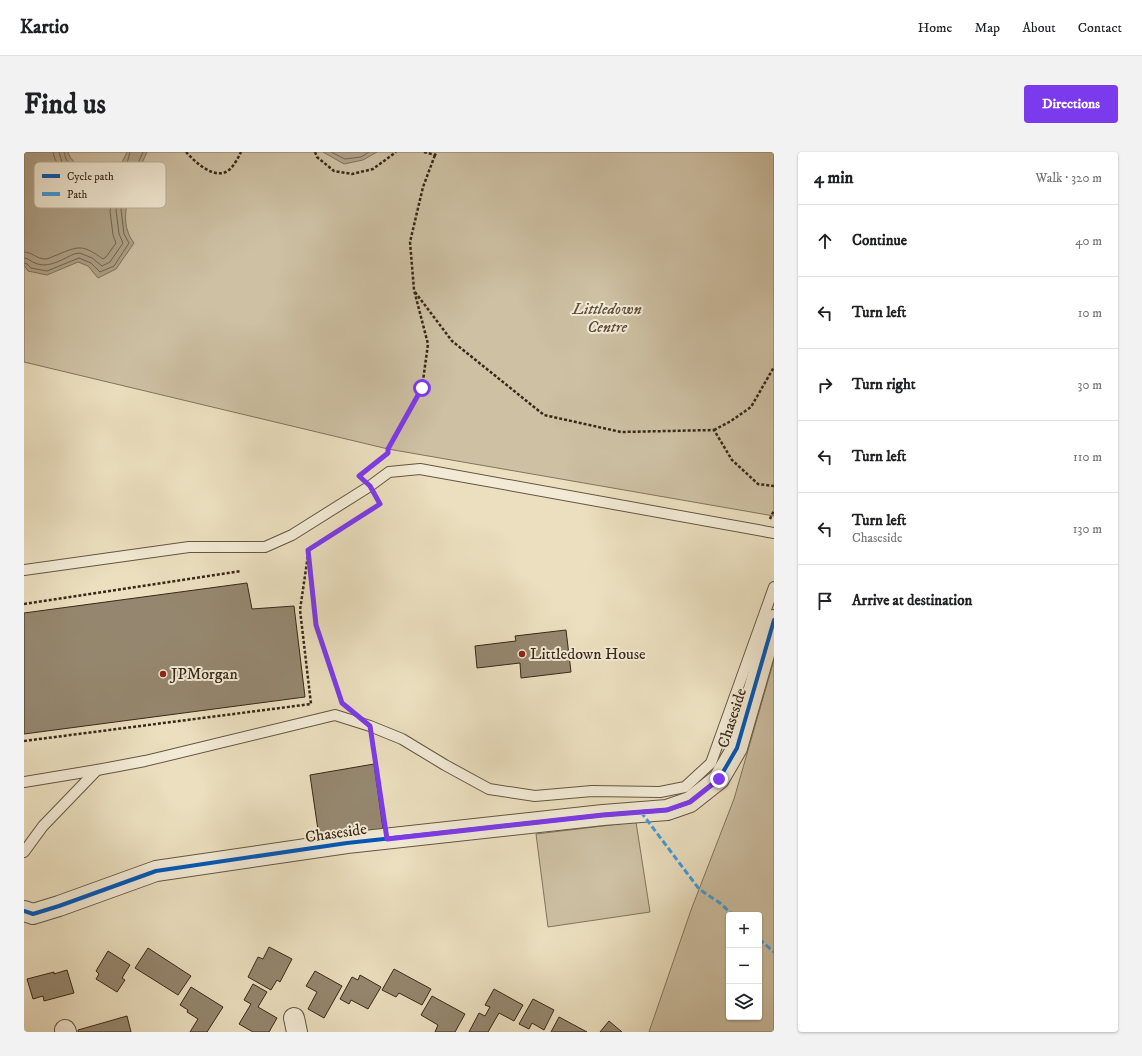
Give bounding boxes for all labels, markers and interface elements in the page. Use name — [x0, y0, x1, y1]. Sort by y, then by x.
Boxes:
text: Kartio — [20, 16, 69, 39]
text: Home — [918, 19, 952, 37]
text: Map — [974, 19, 1000, 37]
text: About — [1022, 19, 1056, 37]
text: Contact — [1078, 19, 1122, 37]
button: Directions — [1024, 85, 1118, 123]
text: Find us — [24, 87, 106, 122]
legend — [34, 162, 166, 208]
text: 4 min — [814, 167, 853, 189]
text: Cycle path — [67, 170, 114, 184]
text: Walk · 320 m — [1036, 170, 1102, 186]
text: Path — [67, 188, 88, 202]
icon: ahead — [814, 230, 836, 252]
text: Continue — [852, 231, 907, 250]
text: 40 m — [1075, 233, 1102, 249]
park label: Littledown Centre — [571, 299, 642, 337]
icon: left — [814, 302, 836, 324]
text: Turn left — [852, 303, 906, 322]
text: 10 m — [1078, 305, 1102, 321]
icon: right — [814, 374, 836, 396]
text: Turn right — [852, 375, 915, 394]
text: 30 m — [1078, 377, 1102, 393]
route start — [413, 379, 431, 397]
icon: left — [814, 446, 836, 468]
text: Turn left — [852, 447, 906, 466]
text: 110 m — [1073, 449, 1102, 465]
text: Turn left — [852, 511, 906, 530]
icon: left — [814, 518, 836, 540]
text: 130 m — [1073, 521, 1102, 537]
text: Chaseside — [852, 530, 902, 546]
icon: arrive — [814, 590, 836, 612]
text: Arrive at destination — [852, 591, 972, 610]
place label: Littledown House — [530, 644, 646, 664]
marker: Littledown House — [517, 649, 527, 659]
place label: JPMorgan — [169, 664, 238, 684]
marker: JPMorgan — [158, 669, 168, 679]
street label: Chaseside — [713, 685, 751, 751]
route end — [710, 770, 728, 788]
street label: Chaseside — [304, 819, 368, 847]
map controls — [726, 912, 762, 1020]
button: + — [726, 912, 762, 948]
button: − — [726, 948, 762, 984]
button: layers — [726, 984, 762, 1020]

